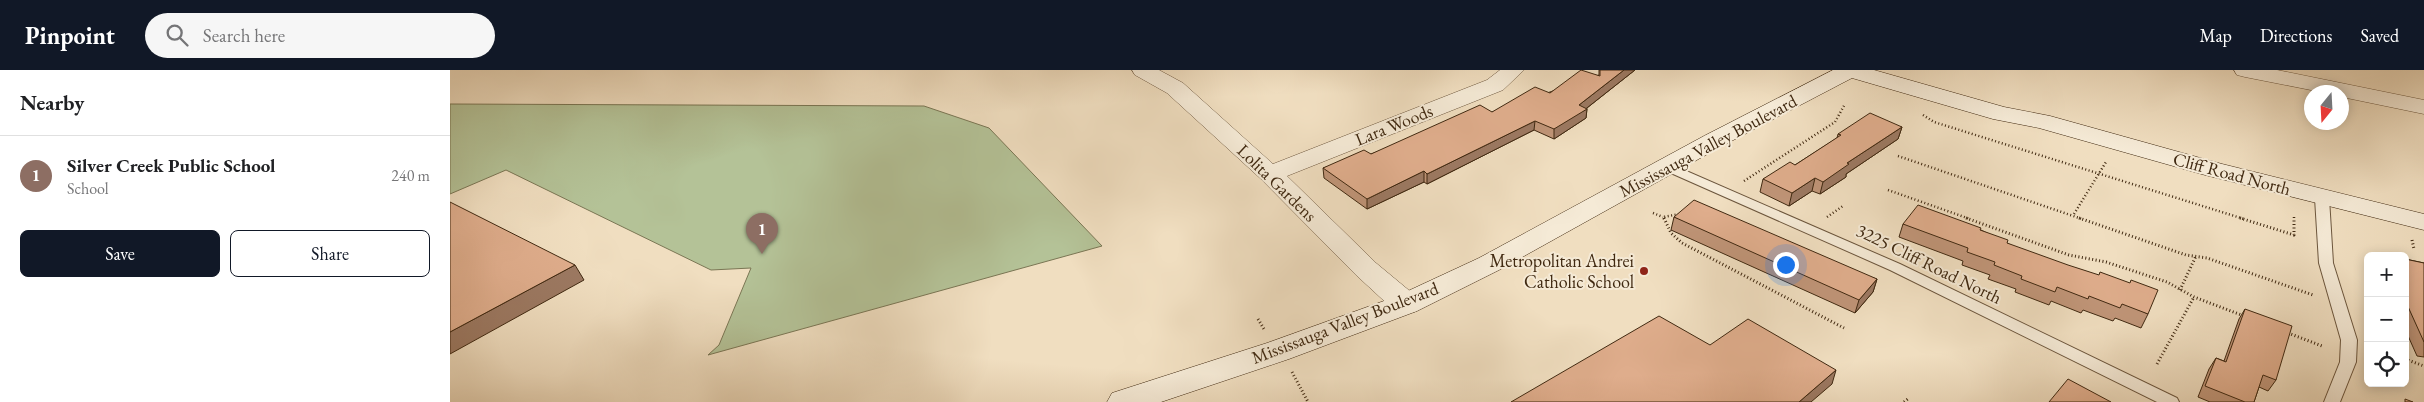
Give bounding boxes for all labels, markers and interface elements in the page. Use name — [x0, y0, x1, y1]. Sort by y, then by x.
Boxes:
search box — [145, 13, 495, 58]
text: Pinpoint — [25, 20, 115, 51]
icon: search — [163, 21, 191, 49]
text: Search here — [203, 23, 285, 48]
text: Map — [2200, 24, 2232, 47]
text: Directions — [2260, 24, 2332, 47]
text: Saved — [2360, 24, 2399, 47]
north arrow — [2304, 85, 2349, 130]
street label: Mississauga Valley Boulevard — [1615, 88, 1802, 202]
text: Nearby — [20, 89, 84, 116]
street label: Lara Woods — [1352, 98, 1436, 151]
street label: Lolita Gardens — [1233, 139, 1322, 226]
street label: Cliff Road North — [2171, 147, 2293, 200]
text: Silver Creek Public School — [67, 153, 276, 178]
text: 1 — [32, 165, 40, 186]
text: 240 m — [391, 165, 430, 186]
text: School — [67, 178, 109, 199]
pin: 1 — [746, 213, 778, 254]
street label: 3225 Cliff Road North — [1853, 218, 2006, 309]
button: Save — [20, 230, 220, 277]
button: Share — [230, 230, 430, 277]
place label: Metropolitan Andrei Catholic School — [1489, 249, 1635, 293]
your location — [1773, 252, 1799, 278]
map controls — [2364, 252, 2409, 387]
button: + — [2364, 252, 2409, 297]
marker: Metropolitan Andrei Catholic School — [1638, 265, 1650, 277]
street label: Mississauga Valley Boulevard — [1248, 276, 1442, 369]
button: − — [2364, 297, 2409, 342]
button: locate — [2364, 342, 2409, 387]

